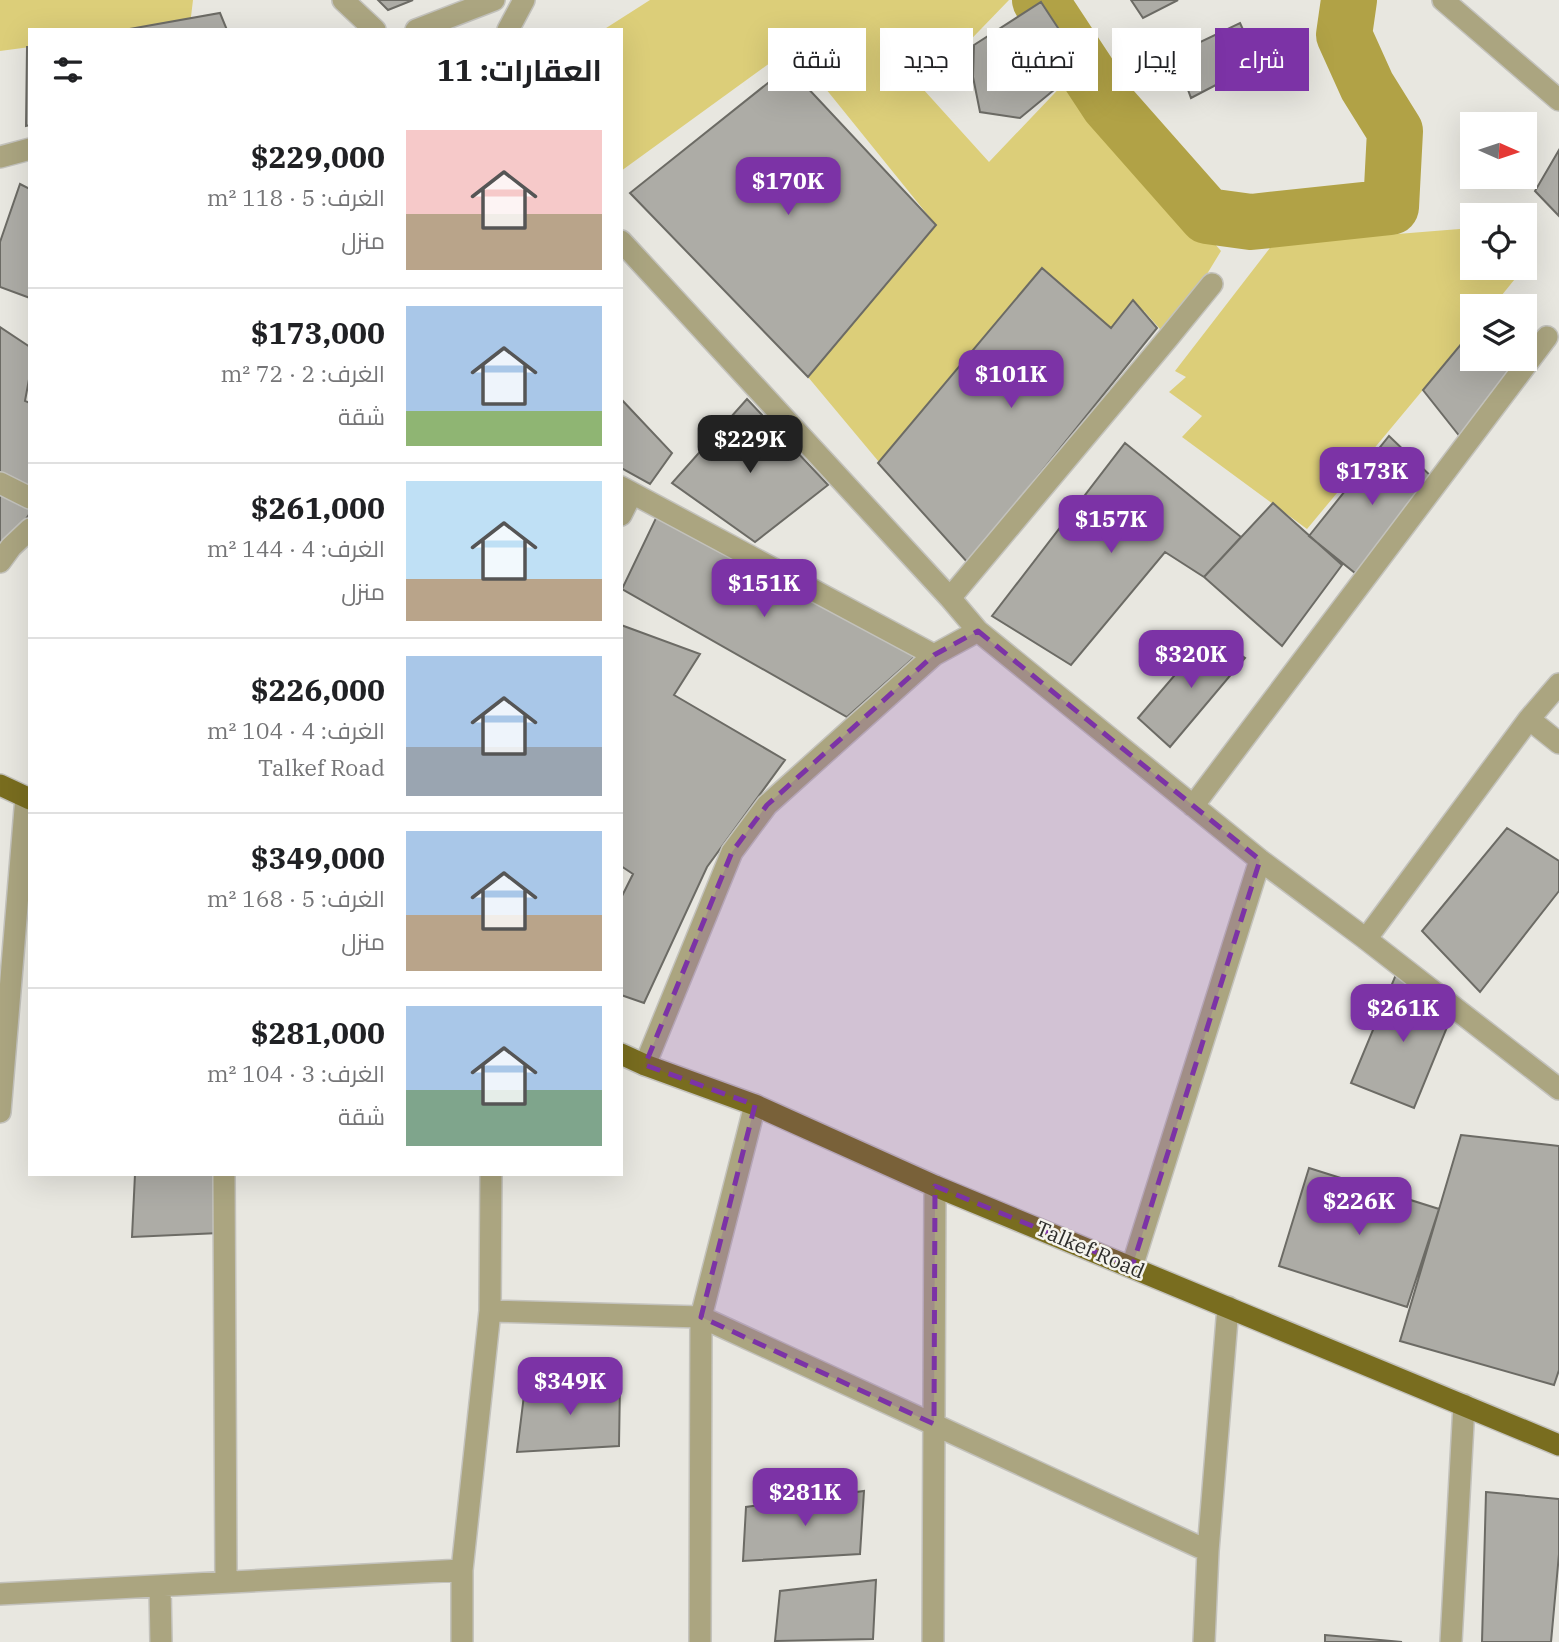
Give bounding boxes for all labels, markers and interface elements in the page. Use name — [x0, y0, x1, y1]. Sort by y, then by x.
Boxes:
chip: شقة — [768, 28, 866, 91]
chip: جديد — [880, 28, 973, 91]
chip: تصفية — [987, 28, 1098, 91]
chip: إيجار — [1112, 28, 1201, 91]
chip: شراء — [1215, 28, 1309, 91]
text: العقارات: 11 — [437, 50, 602, 89]
icon: filters — [49, 51, 87, 89]
north arrow — [1460, 112, 1536, 189]
map controls — [1460, 112, 1537, 371]
text: $229,000 — [251, 137, 385, 176]
icon: home — [462, 158, 546, 242]
pin: $170K — [739, 158, 837, 217]
text: $170K — [752, 165, 824, 195]
text: الغرف: 5 · 118 m² — [207, 182, 385, 212]
button: locate — [1460, 203, 1537, 280]
text: منزل — [341, 225, 385, 255]
button: layers — [1460, 294, 1537, 371]
text: $173,000 — [251, 313, 385, 352]
icon: home — [462, 334, 546, 418]
pin: $101K — [962, 350, 1060, 410]
text: الغرف: 2 · 72 m² — [220, 358, 385, 388]
text: $101K — [975, 358, 1047, 388]
text: شقة — [338, 401, 385, 431]
pin: $229K — [701, 416, 799, 475]
text: $229K — [714, 423, 786, 453]
pin: $173K — [1323, 448, 1421, 507]
text: $173K — [1336, 455, 1408, 485]
text: $261,000 — [251, 488, 385, 527]
pin: $157K — [1062, 496, 1160, 555]
text: $157K — [1075, 503, 1147, 533]
icon: home — [462, 509, 546, 593]
text: الغرف: 4 · 144 m² — [207, 533, 385, 563]
pin: $151K — [715, 560, 813, 619]
text: $151K — [728, 567, 800, 597]
text: منزل — [341, 576, 385, 606]
pin: $320K — [1142, 630, 1240, 690]
text: $320K — [1155, 638, 1227, 668]
text: $226,000 — [251, 670, 385, 709]
icon: home — [462, 684, 546, 768]
text: الغرف: 4 · 104 m² — [207, 715, 385, 745]
text: Talkef Road — [258, 752, 385, 782]
text: $349,000 — [251, 838, 385, 877]
icon: home — [462, 859, 546, 943]
text: الغرف: 5 · 168 m² — [207, 883, 385, 913]
text: منزل — [341, 926, 385, 956]
pin: $261K — [1354, 984, 1452, 1044]
text: $261K — [1367, 992, 1439, 1022]
text: $281,000 — [251, 1013, 385, 1052]
icon: home — [462, 1034, 546, 1118]
text: الغرف: 3 · 104 m² — [207, 1058, 385, 1088]
text: شقة — [338, 1101, 385, 1131]
pin: $226K — [1310, 1178, 1408, 1237]
text: $226K — [1323, 1185, 1395, 1215]
street label: Talkef Road — [1032, 1214, 1149, 1285]
pin: $349K — [521, 1358, 619, 1417]
text: $349K — [534, 1365, 606, 1395]
pin: $281K — [756, 1468, 854, 1528]
text: $281K — [769, 1476, 841, 1506]

